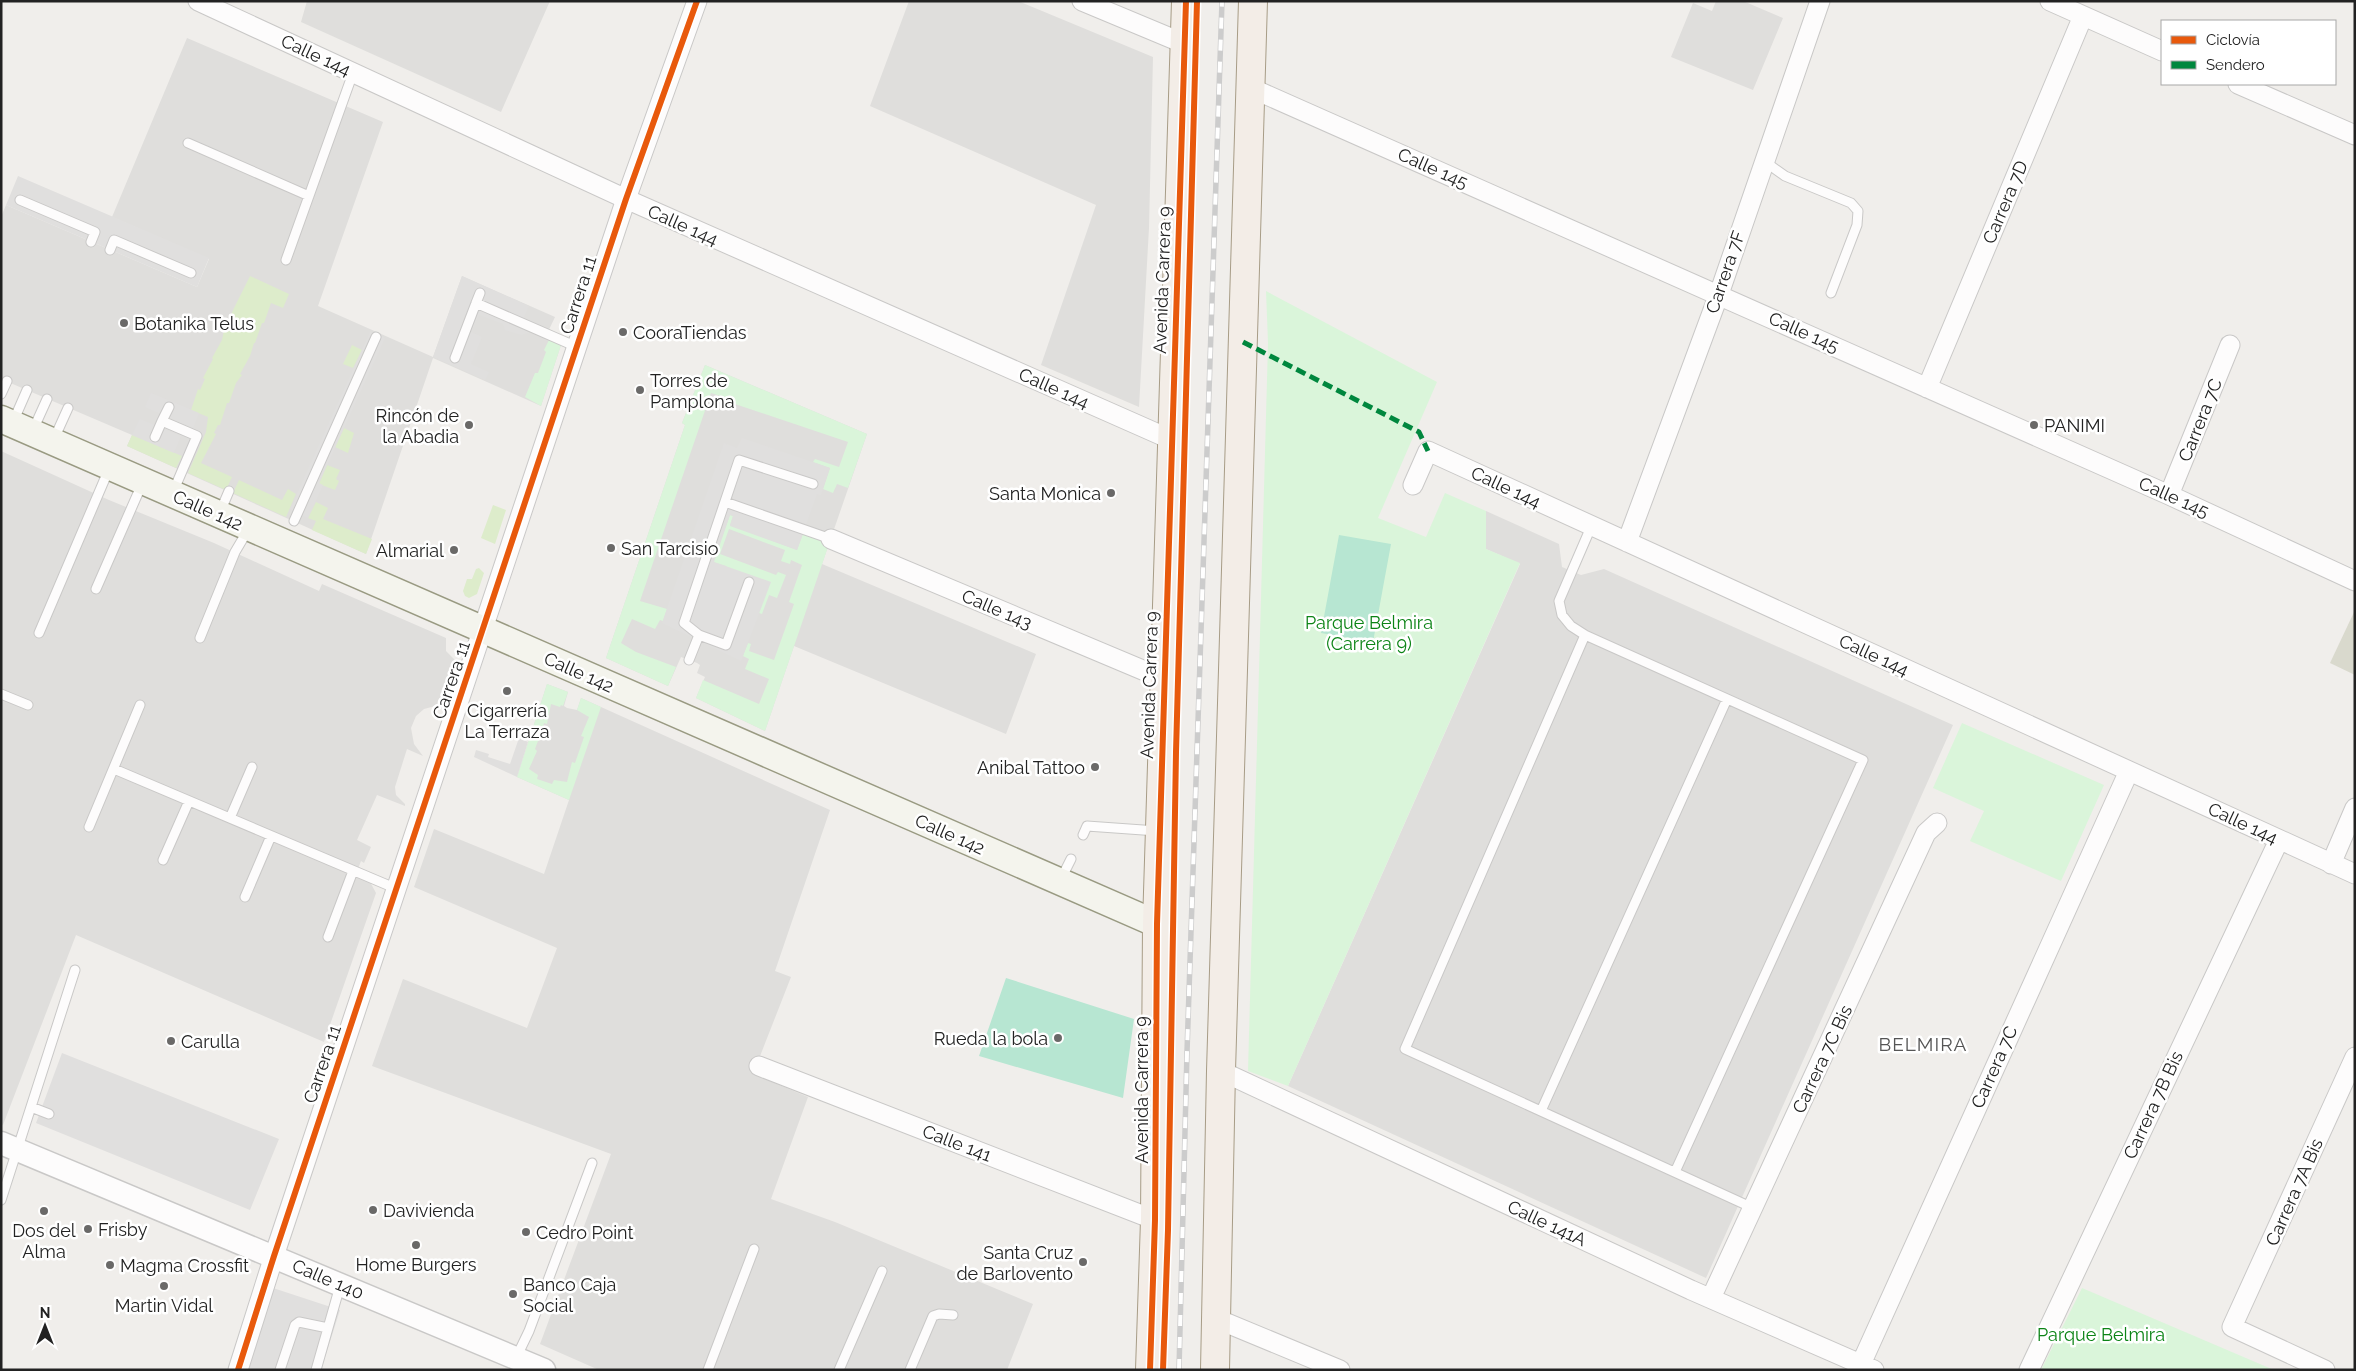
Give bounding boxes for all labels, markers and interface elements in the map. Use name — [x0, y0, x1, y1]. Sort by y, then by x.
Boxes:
legend — [2161, 20, 2336, 85]
street label: Calle 144 — [278, 30, 354, 80]
text: Ciclovía — [2206, 31, 2260, 49]
text: Sendero — [2206, 56, 2265, 74]
street label: Calle 145 — [1395, 143, 1471, 193]
street label: Carrera 7D — [1978, 157, 2032, 247]
street label: Calle 144 — [645, 200, 721, 250]
street label: Avenida Carrera 9 — [1149, 206, 1175, 354]
street label: Carrera 7F — [1701, 228, 1749, 316]
street label: Carrera 11 — [555, 253, 601, 337]
street label: Calle 145 — [1766, 307, 1842, 357]
place label: Botanika Telus — [134, 313, 254, 334]
marker: Botanika Telus — [118, 317, 130, 329]
place label: CooraTiendas — [633, 322, 747, 343]
marker: CooraTiendas — [617, 326, 629, 338]
street label: Calle 144 — [1016, 363, 1092, 413]
place label: Torres de Pamplona — [650, 370, 734, 412]
street label: Carrera 7C — [2174, 375, 2226, 465]
marker: Torres de Pamplona — [634, 384, 646, 396]
place label: Rincón de la Abadia — [376, 405, 459, 447]
place label: PANIMI — [2044, 415, 2105, 436]
marker: Rincón de la Abadia — [463, 419, 475, 431]
marker: PANIMI — [2028, 419, 2040, 431]
street label: Calle 144 — [1468, 462, 1544, 512]
street label: Calle 145 — [2136, 472, 2212, 522]
place label: Santa Monica — [989, 483, 1101, 504]
street label: Calle 142 — [170, 485, 246, 535]
marker: Santa Monica — [1105, 487, 1117, 499]
place label: San Tarcisio — [621, 538, 719, 559]
place label: Almarial — [376, 540, 444, 561]
marker: San Tarcisio — [605, 542, 617, 554]
marker: Almarial — [448, 544, 460, 556]
street label: Calle 143 — [959, 585, 1035, 633]
street label: Avenida Carrera 9 — [1136, 611, 1162, 759]
park label: Parque Belmira (Carrera 9) — [1305, 612, 1433, 654]
street label: Calle 144 — [1836, 630, 1912, 680]
street label: Carrera 11 — [428, 638, 474, 722]
street label: Calle 142 — [541, 647, 617, 697]
marker: Cigarrería La Terraza — [501, 685, 513, 697]
place label: Cigarrería La Terraza — [465, 700, 549, 742]
place label: Anibal Tattoo — [977, 757, 1085, 778]
marker: Anibal Tattoo — [1089, 761, 1101, 773]
street label: Calle 144 — [2205, 798, 2281, 848]
street label: Calle 142 — [912, 809, 988, 859]
street label: Carrera 7C Bis — [1788, 1001, 1856, 1116]
street label: Avenida Carrera 9 — [1131, 1016, 1152, 1164]
street label: Carrera 11 — [299, 1022, 345, 1106]
street label: Carrera 7C — [1967, 1023, 2021, 1111]
place label: Rueda la bola — [934, 1028, 1048, 1049]
place label: Carulla — [181, 1031, 240, 1052]
marker: Rueda la bola — [1052, 1032, 1064, 1044]
district label: BELMIRA — [1879, 1033, 1967, 1055]
marker: Carulla — [165, 1035, 177, 1047]
street label: Carrera 7B Bis — [2119, 1047, 2187, 1162]
street label: Calle 141 — [919, 1120, 995, 1166]
street label: Carrera 7A Bis — [2261, 1135, 2327, 1249]
street label: Calle 141A — [1504, 1196, 1590, 1250]
place label: Davivienda — [383, 1200, 474, 1221]
marker: Davivienda — [367, 1204, 379, 1216]
marker: Dos del Alma — [38, 1205, 50, 1217]
place label: Frisby — [98, 1219, 148, 1240]
place label: Dos del Alma — [12, 1220, 76, 1262]
place label: Cedro Point — [536, 1222, 634, 1243]
marker: Frisby — [82, 1223, 94, 1235]
marker: Cedro Point — [520, 1226, 532, 1238]
marker: Home Burgers — [410, 1239, 422, 1251]
place label: Santa Cruz de Barlovento — [956, 1242, 1073, 1284]
place label: Home Burgers — [356, 1254, 477, 1275]
place label: Magma Crossfit — [120, 1255, 249, 1276]
street label: Calle 140 — [289, 1255, 367, 1303]
marker: Santa Cruz de Barlovento — [1077, 1256, 1089, 1268]
marker: Magma Crossfit — [104, 1259, 116, 1271]
place label: Banco Caja Social — [523, 1274, 616, 1316]
marker: Martin Vidal — [158, 1280, 170, 1292]
marker: Banco Caja Social — [507, 1288, 519, 1300]
place label: Martin Vidal — [115, 1295, 213, 1316]
north arrow — [20, 1301, 70, 1351]
text: N — [40, 1305, 50, 1321]
park label: Parque Belmira — [2037, 1324, 2165, 1345]

